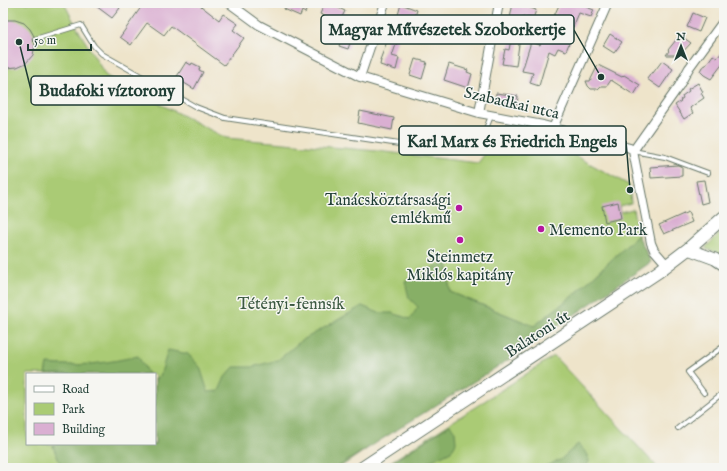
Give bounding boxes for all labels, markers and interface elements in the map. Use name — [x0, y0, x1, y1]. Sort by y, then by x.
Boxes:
callout: Magyar Művészetek Szoborkertje — [321, 15, 574, 44]
text: Magyar Művészetek Szoborkertje — [328, 20, 566, 41]
scale bar — [28, 26, 91, 52]
north arrow — [661, 26, 701, 66]
text: N — [675, 30, 686, 44]
text: 50 m — [34, 33, 56, 48]
callout: Budafoki víztorony — [31, 76, 183, 105]
text: Budafoki víztorony — [39, 81, 176, 102]
street label: Szabadkai utca — [462, 83, 561, 125]
callout: Karl Marx és Friedrich Engels — [399, 126, 626, 155]
text: Karl Marx és Friedrich Engels — [407, 132, 617, 153]
place label: Tanácsköztársasági emlékmű — [325, 191, 451, 229]
marker: Tanácsköztársasági emlékmű — [454, 203, 464, 213]
place label: Memento Park — [549, 221, 648, 241]
marker: Memento Park — [536, 224, 546, 234]
marker: Steinmetz Miklós kapitány — [455, 235, 465, 245]
place label: Steinmetz Miklós kapitány — [407, 248, 514, 286]
park label: Tétényi-fennsík — [237, 295, 345, 315]
street label: Balatoni út — [502, 306, 575, 363]
legend — [26, 373, 156, 445]
text: Road — [62, 382, 90, 397]
text: Park — [62, 402, 85, 417]
text: Building — [62, 422, 106, 437]

